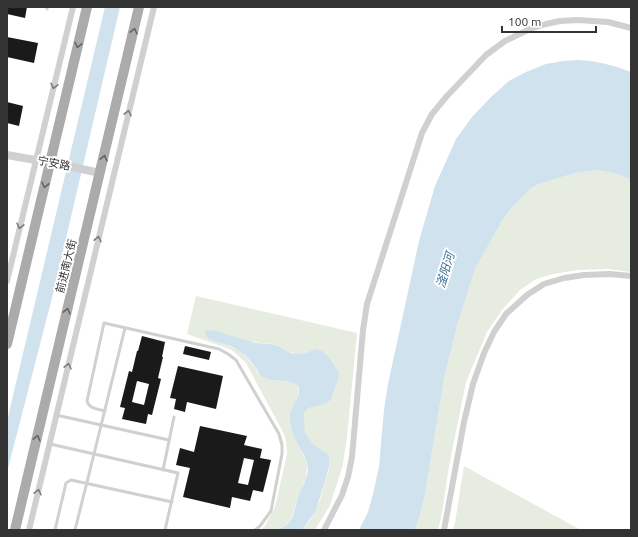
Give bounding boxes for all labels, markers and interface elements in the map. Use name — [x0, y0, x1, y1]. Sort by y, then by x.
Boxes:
scale bar — [502, 8, 596, 34]
text: 100 m — [508, 15, 541, 28]
one-way arrow — [129, 28, 137, 34]
one-way arrow — [74, 41, 83, 48]
one-way arrow — [50, 83, 58, 89]
one-way arrow — [124, 110, 132, 116]
street label: 宁安路 — [37, 154, 71, 172]
one-way arrow — [99, 154, 108, 161]
one-way arrow — [41, 182, 49, 188]
one-way arrow — [17, 223, 25, 229]
one-way arrow — [94, 236, 102, 242]
street label: 前进南大街 — [54, 238, 78, 294]
water label: 滏阳河 — [434, 249, 457, 289]
one-way arrow — [63, 308, 71, 314]
one-way arrow — [63, 362, 72, 369]
one-way arrow — [32, 434, 40, 441]
one-way arrow — [33, 489, 41, 495]

